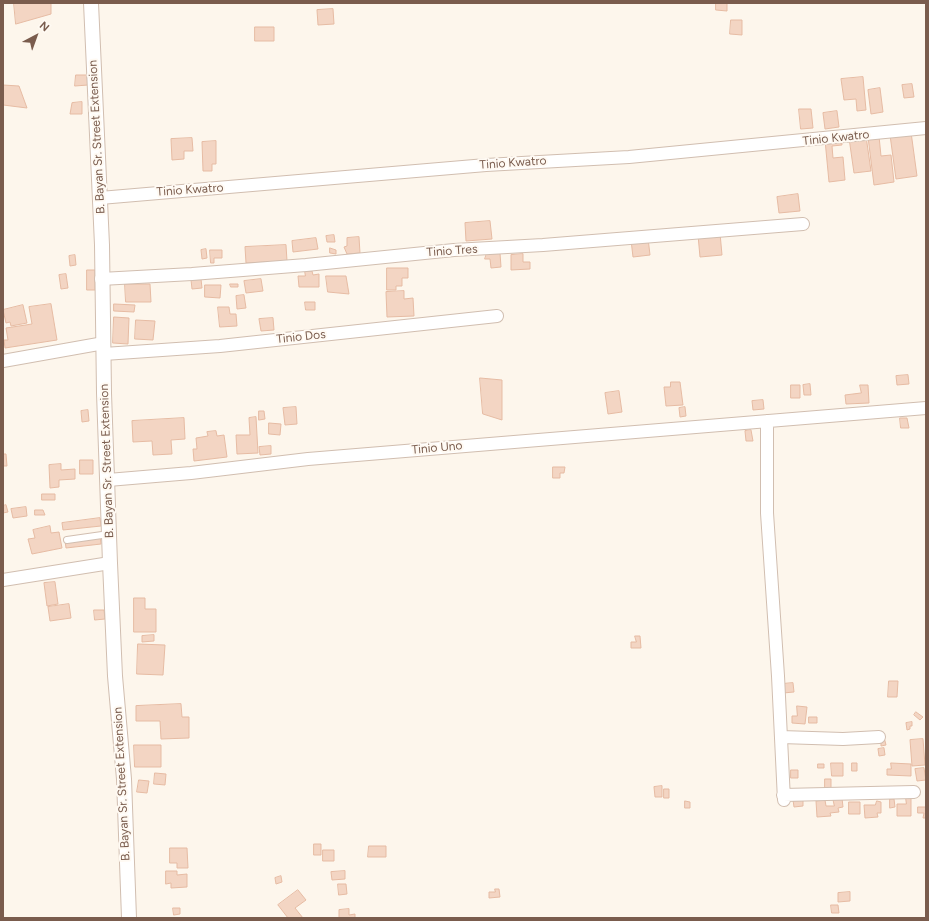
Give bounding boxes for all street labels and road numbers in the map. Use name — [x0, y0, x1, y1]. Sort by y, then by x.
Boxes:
street label: B. Bayan Sr. Street Extension — [86, 60, 108, 214]
street label: Tinio Kwatro — [802, 127, 870, 149]
street label: Tinio Kwatro — [479, 153, 547, 173]
street label: Tinio Kwatro — [156, 180, 224, 200]
street label: Tinio Tres — [426, 242, 478, 260]
street label: Tinio Dos — [276, 327, 326, 347]
street label: B. Bayan Sr. Street Extension — [97, 384, 117, 538]
street label: Tinio Uno — [411, 439, 463, 457]
street label: B. Bayan Sr. Street Extension — [111, 707, 133, 861]

